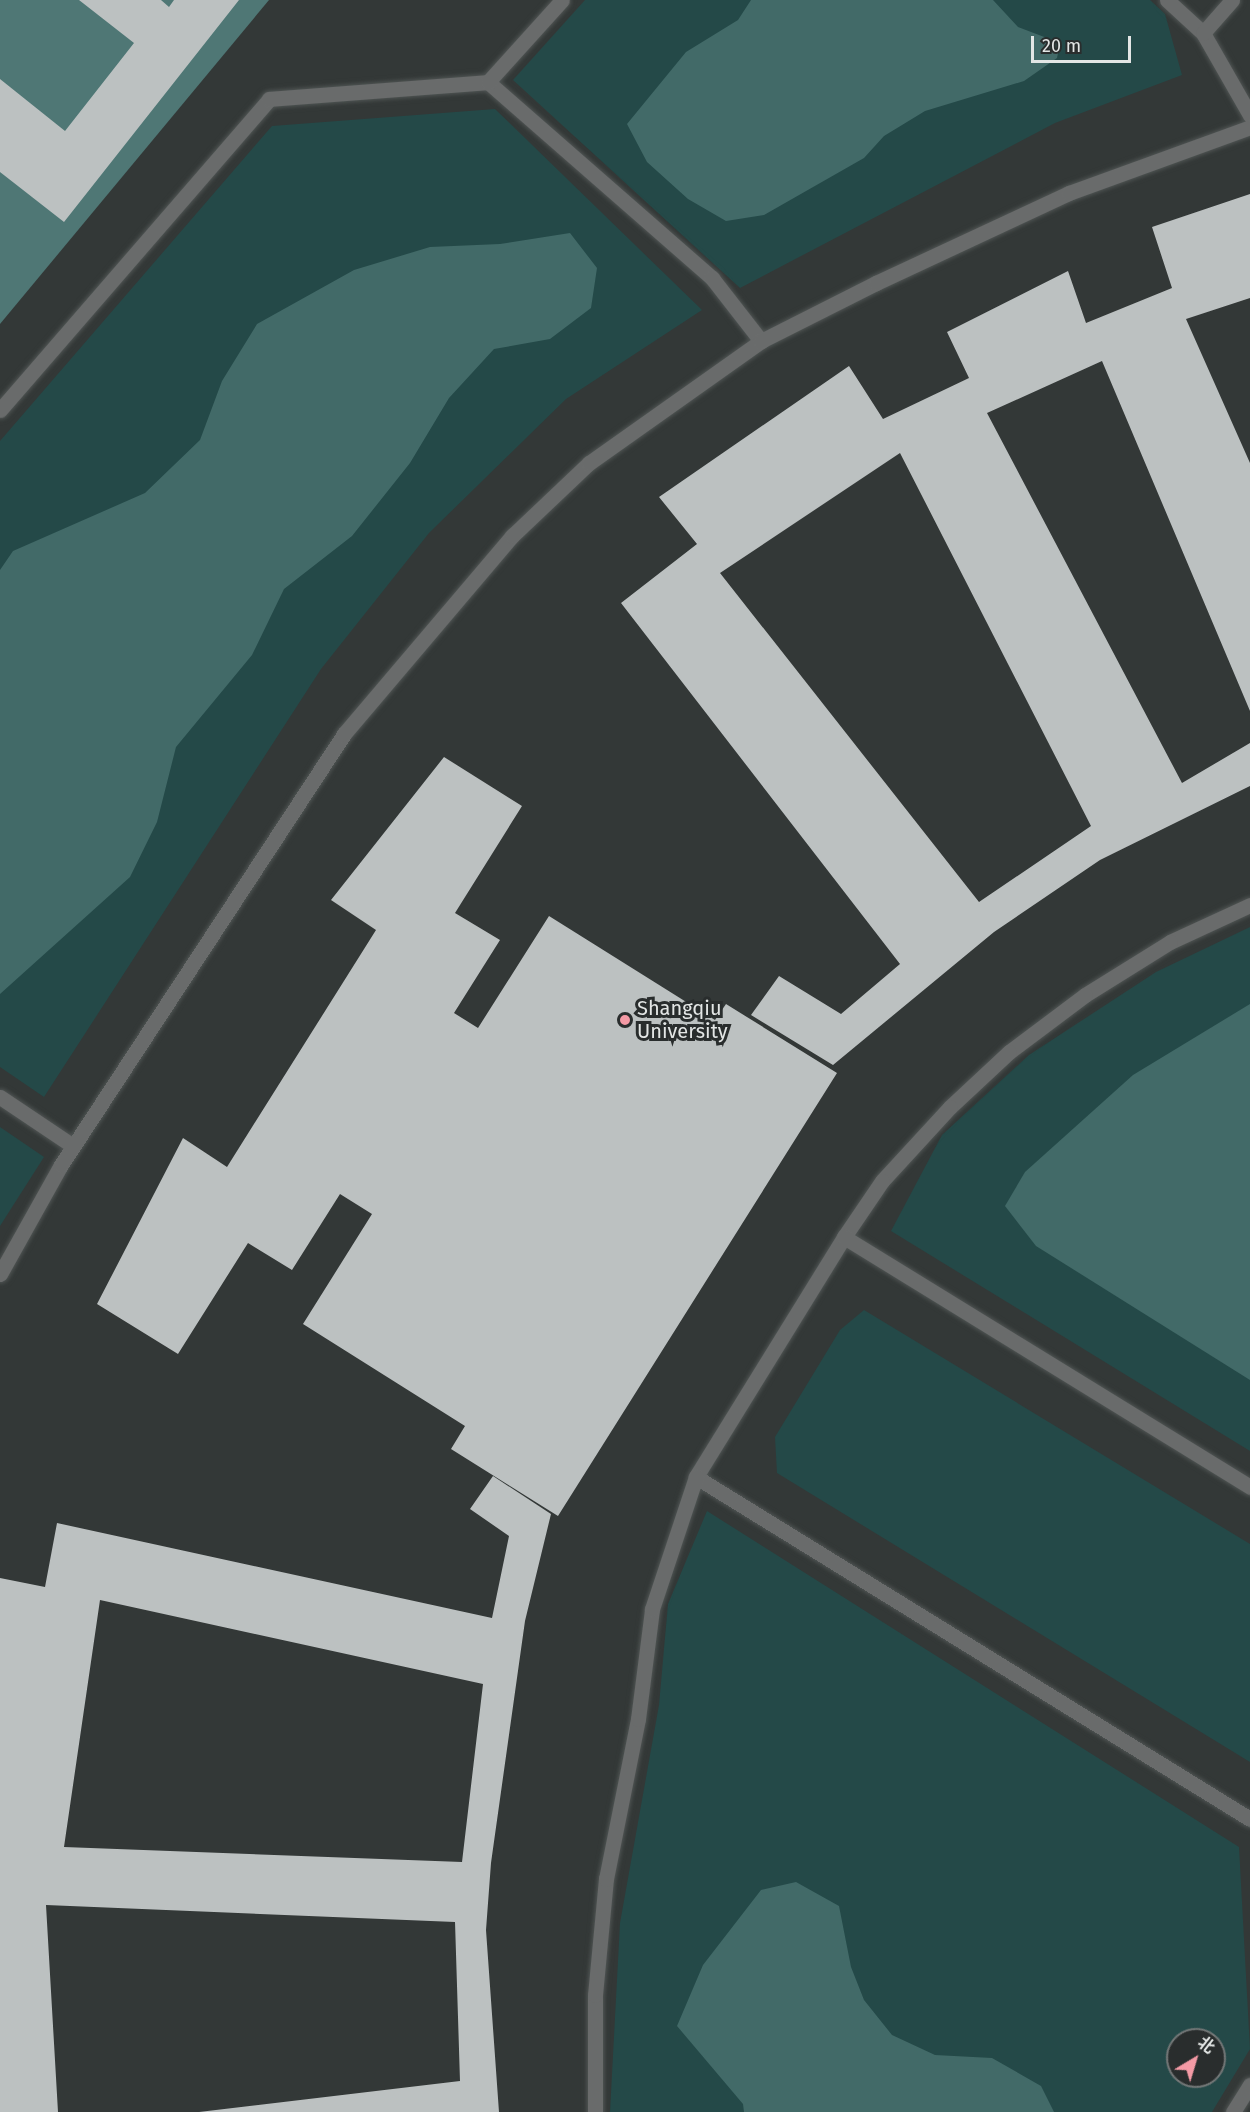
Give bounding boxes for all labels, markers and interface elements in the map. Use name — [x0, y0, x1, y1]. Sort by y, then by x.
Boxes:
scale bar — [1034, 24, 1134, 62]
text: 20 m — [1042, 35, 1081, 57]
place label: Shangqiu University — [637, 996, 728, 1043]
marker: Shangqiu University — [618, 1013, 632, 1027]
north arrow — [1166, 2028, 1226, 2088]
text: 北 — [1194, 2033, 1218, 2057]

